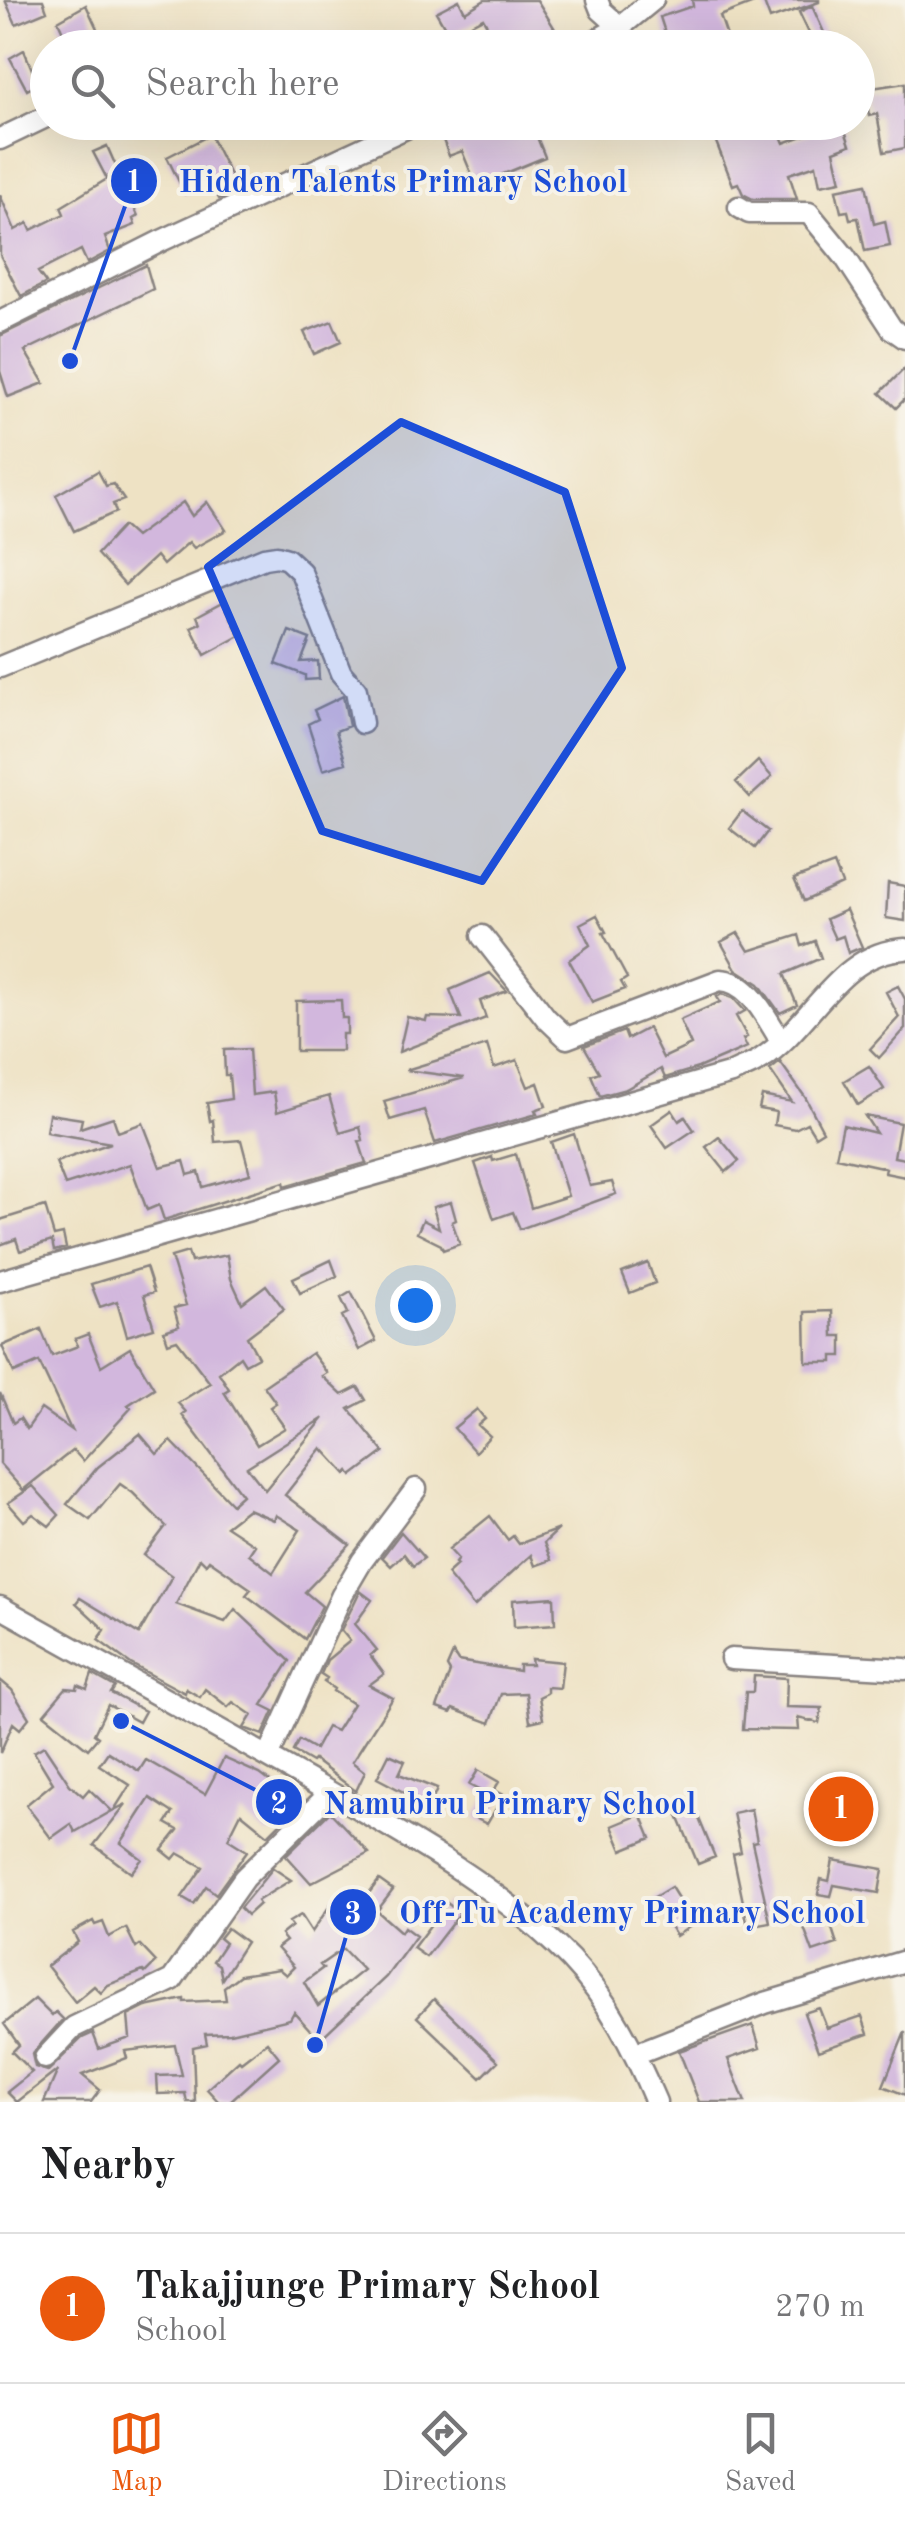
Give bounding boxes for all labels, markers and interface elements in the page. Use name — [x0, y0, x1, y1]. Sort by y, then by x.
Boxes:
search box — [30, 30, 875, 140]
icon: search — [65, 58, 120, 113]
text: Search here — [145, 66, 340, 104]
callout: Hidden Talents Primary School — [109, 150, 648, 212]
text: 1 — [125, 168, 143, 198]
text: Hidden Talents Primary School — [179, 168, 628, 200]
your location — [390, 1280, 441, 1331]
callout: Namubiru Primary School — [254, 1771, 717, 1833]
pin: 1 — [808, 1772, 874, 1846]
text: 2 — [270, 1790, 288, 1820]
text: Namubiru Primary School — [324, 1790, 697, 1822]
callout: Off-Tu Academy Primary School — [328, 1881, 885, 1943]
text: Off-Tu Academy Primary School — [399, 1899, 865, 1931]
text: 3 — [344, 1900, 362, 1930]
text: Nearby — [40, 2146, 176, 2188]
text: Takajjunge Primary School — [135, 2269, 600, 2307]
text: 1 — [63, 2292, 82, 2324]
text: 270 m — [775, 2292, 865, 2324]
text: School — [135, 2316, 227, 2348]
tab: Map — [109, 2406, 164, 2501]
tab: Directions — [382, 2406, 507, 2501]
tab: Saved — [725, 2406, 796, 2501]

